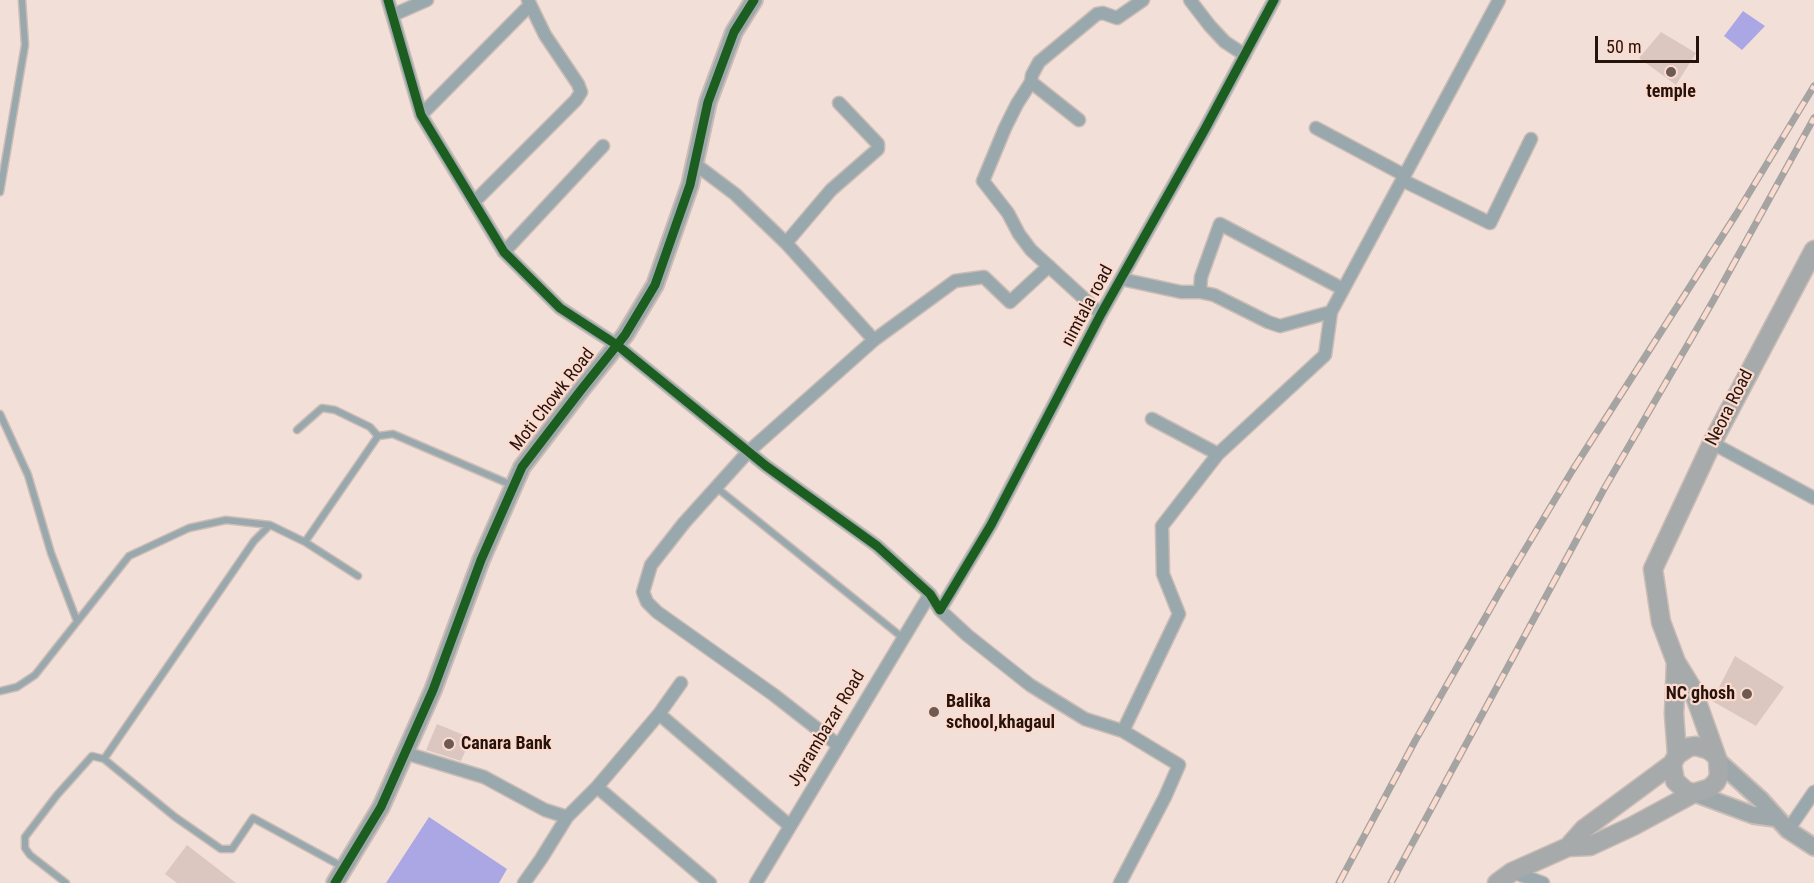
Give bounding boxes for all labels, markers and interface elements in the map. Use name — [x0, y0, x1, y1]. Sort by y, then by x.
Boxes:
scale bar — [1598, 24, 1702, 62]
text: 50 m — [1606, 36, 1641, 57]
marker: temple — [1664, 65, 1678, 79]
place label: temple — [1646, 81, 1696, 103]
street label: nimtala road — [1058, 262, 1118, 350]
street label: Moti Chowk Road — [506, 344, 600, 456]
street label: Neora Road — [1702, 366, 1758, 450]
street label: Jyarambazar Road — [784, 667, 870, 791]
place label: NC ghosh — [1666, 683, 1735, 705]
marker: NC ghosh — [1740, 687, 1754, 701]
place label: Balika school,khagaul — [946, 691, 1055, 734]
marker: Balika school,khagaul — [927, 705, 941, 719]
place label: Canara Bank — [461, 733, 551, 755]
marker: Canara Bank — [442, 737, 456, 751]

